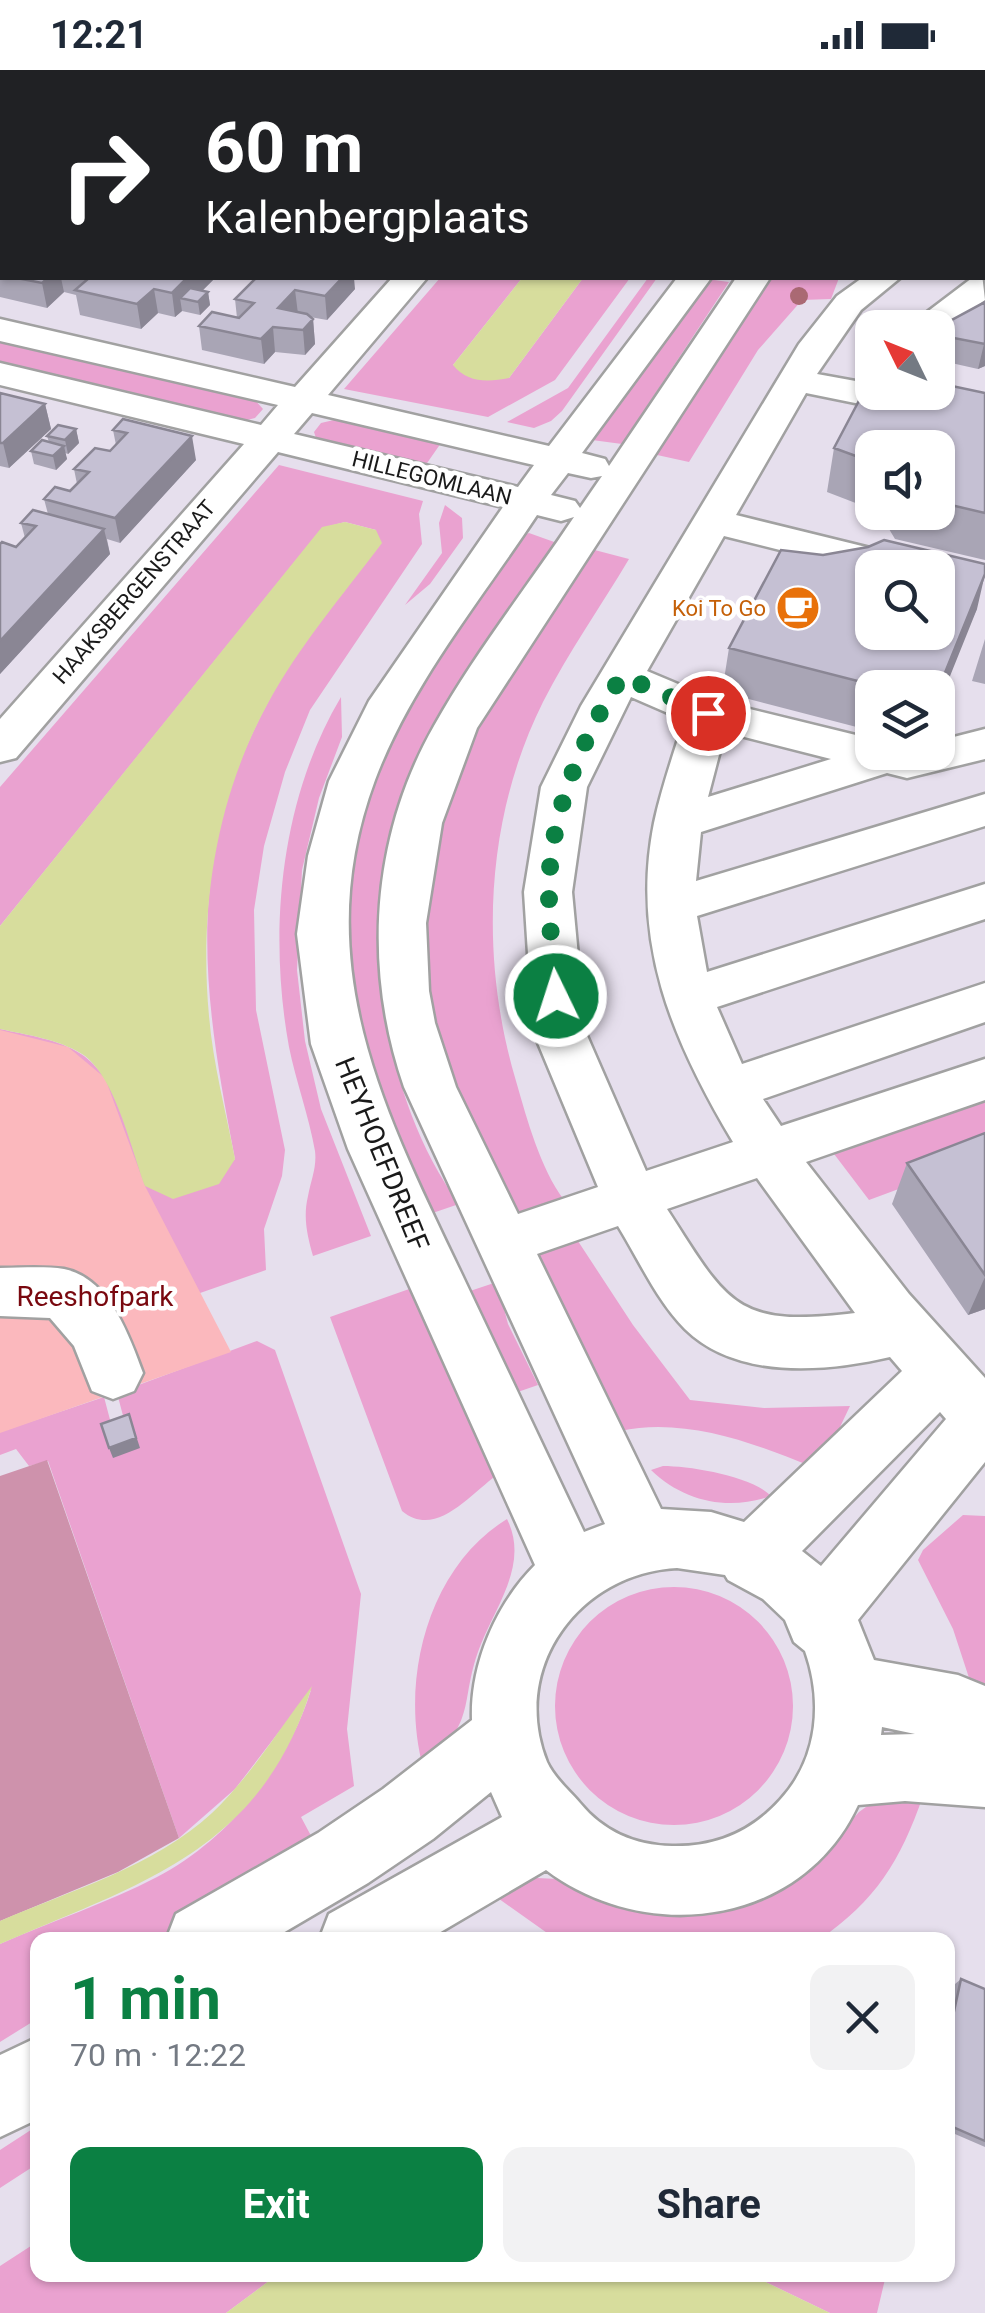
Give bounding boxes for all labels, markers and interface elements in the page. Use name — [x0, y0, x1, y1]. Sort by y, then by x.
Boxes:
text: 12:21 — [50, 13, 148, 57]
text: 60 m — [205, 107, 363, 189]
icon: right — [40, 110, 170, 240]
text: Kalenbergplaats — [205, 191, 530, 244]
north arrow — [855, 310, 955, 410]
map controls — [855, 310, 955, 770]
button: sound — [855, 430, 955, 530]
street label: HILLEGOMLAAN — [350, 446, 514, 510]
street label: HAAKSBERGENSTRAAT — [48, 495, 220, 689]
button: search — [855, 550, 955, 650]
cafe icon: Koi To Go — [775, 585, 821, 631]
place label: Koi To Go — [672, 596, 766, 621]
button: layers — [855, 670, 955, 770]
pin — [666, 671, 751, 756]
icon: arrive — [681, 686, 736, 741]
position arrow — [504, 944, 608, 1048]
street label: HEYHOEFDREEF — [328, 1052, 436, 1256]
park label: Reeshofpark — [16, 1280, 174, 1313]
text: 1 min — [70, 1963, 221, 2034]
button: close — [810, 1965, 915, 2070]
text: 70 m · 12:22 — [70, 2036, 246, 2074]
button: Exit — [70, 2147, 483, 2262]
button: Share — [503, 2147, 915, 2262]

